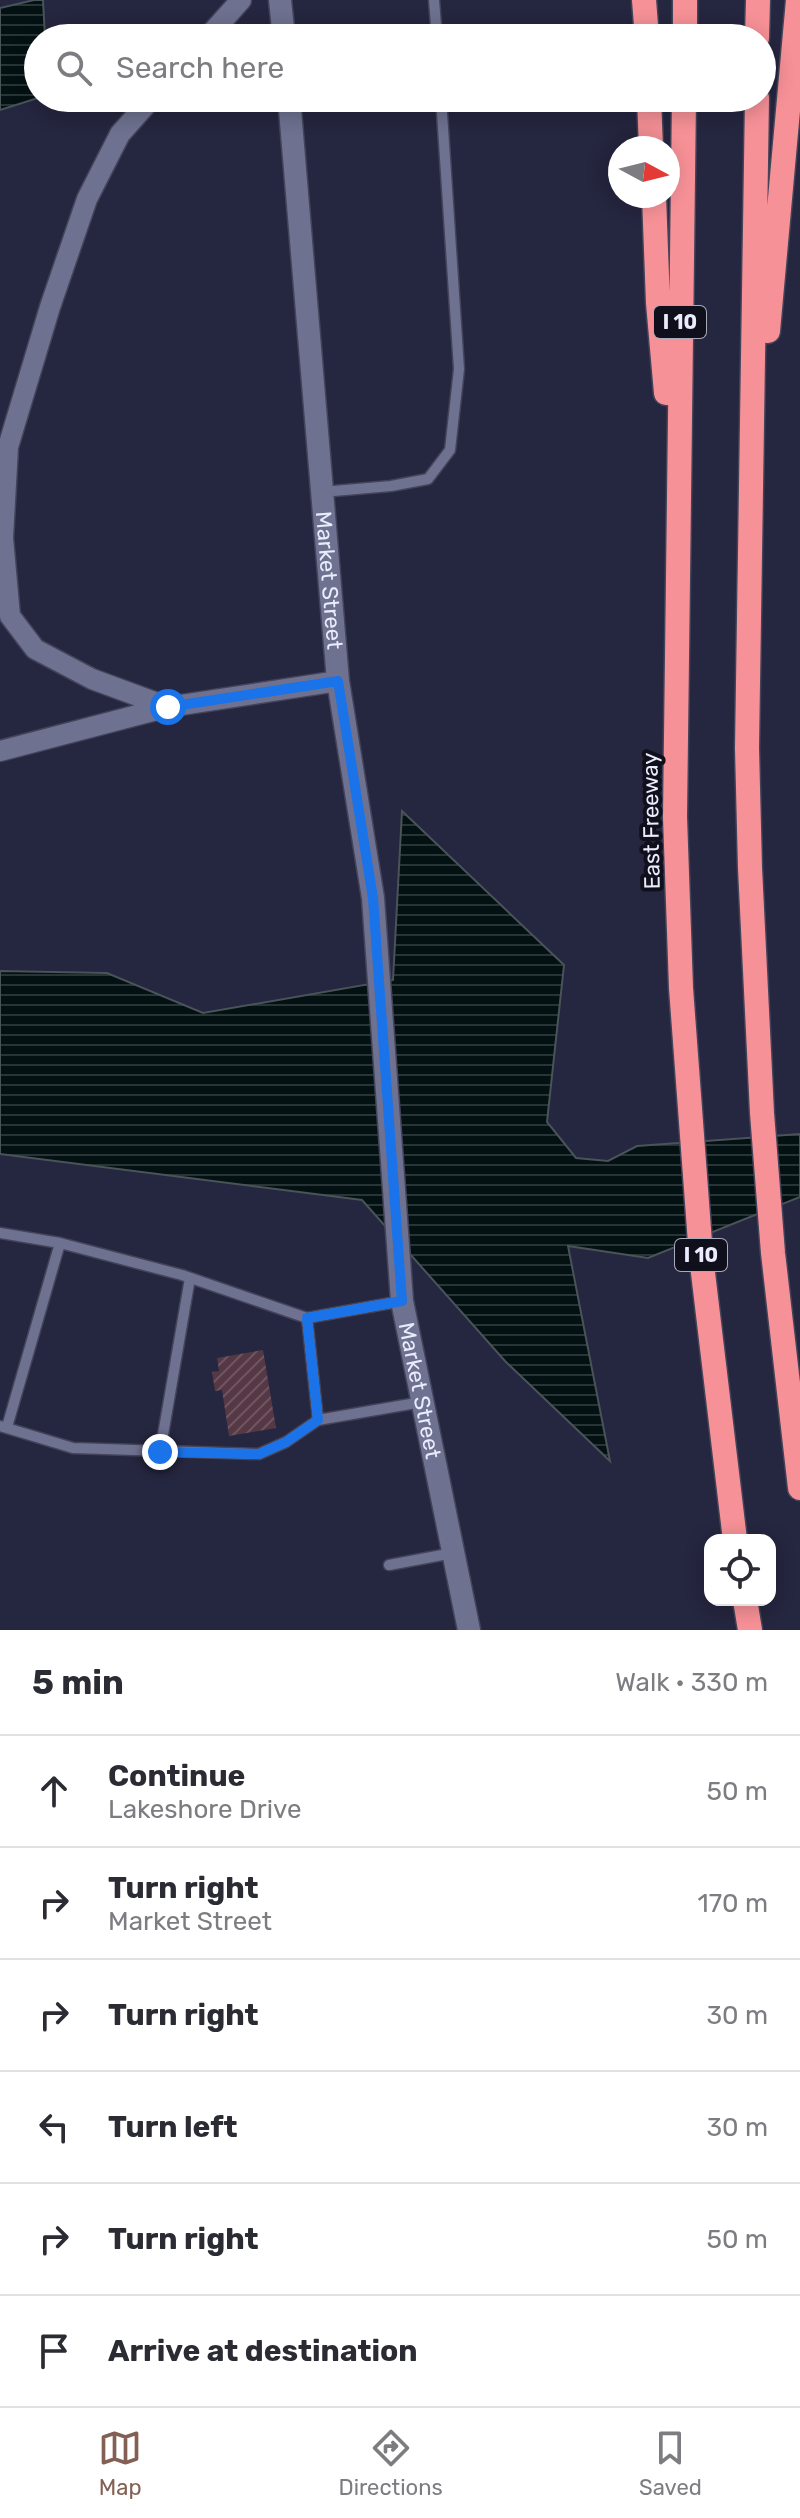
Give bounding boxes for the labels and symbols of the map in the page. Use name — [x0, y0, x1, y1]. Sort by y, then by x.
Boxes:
north arrow — [608, 136, 680, 208]
road number: I 10 — [654, 306, 706, 338]
street label: Market Street — [310, 510, 349, 651]
route start — [150, 689, 186, 725]
street label: East Freeway — [636, 752, 666, 890]
road number: I 10 — [675, 1239, 727, 1271]
street label: Market Street — [393, 1320, 447, 1461]
route end — [142, 1434, 178, 1470]

